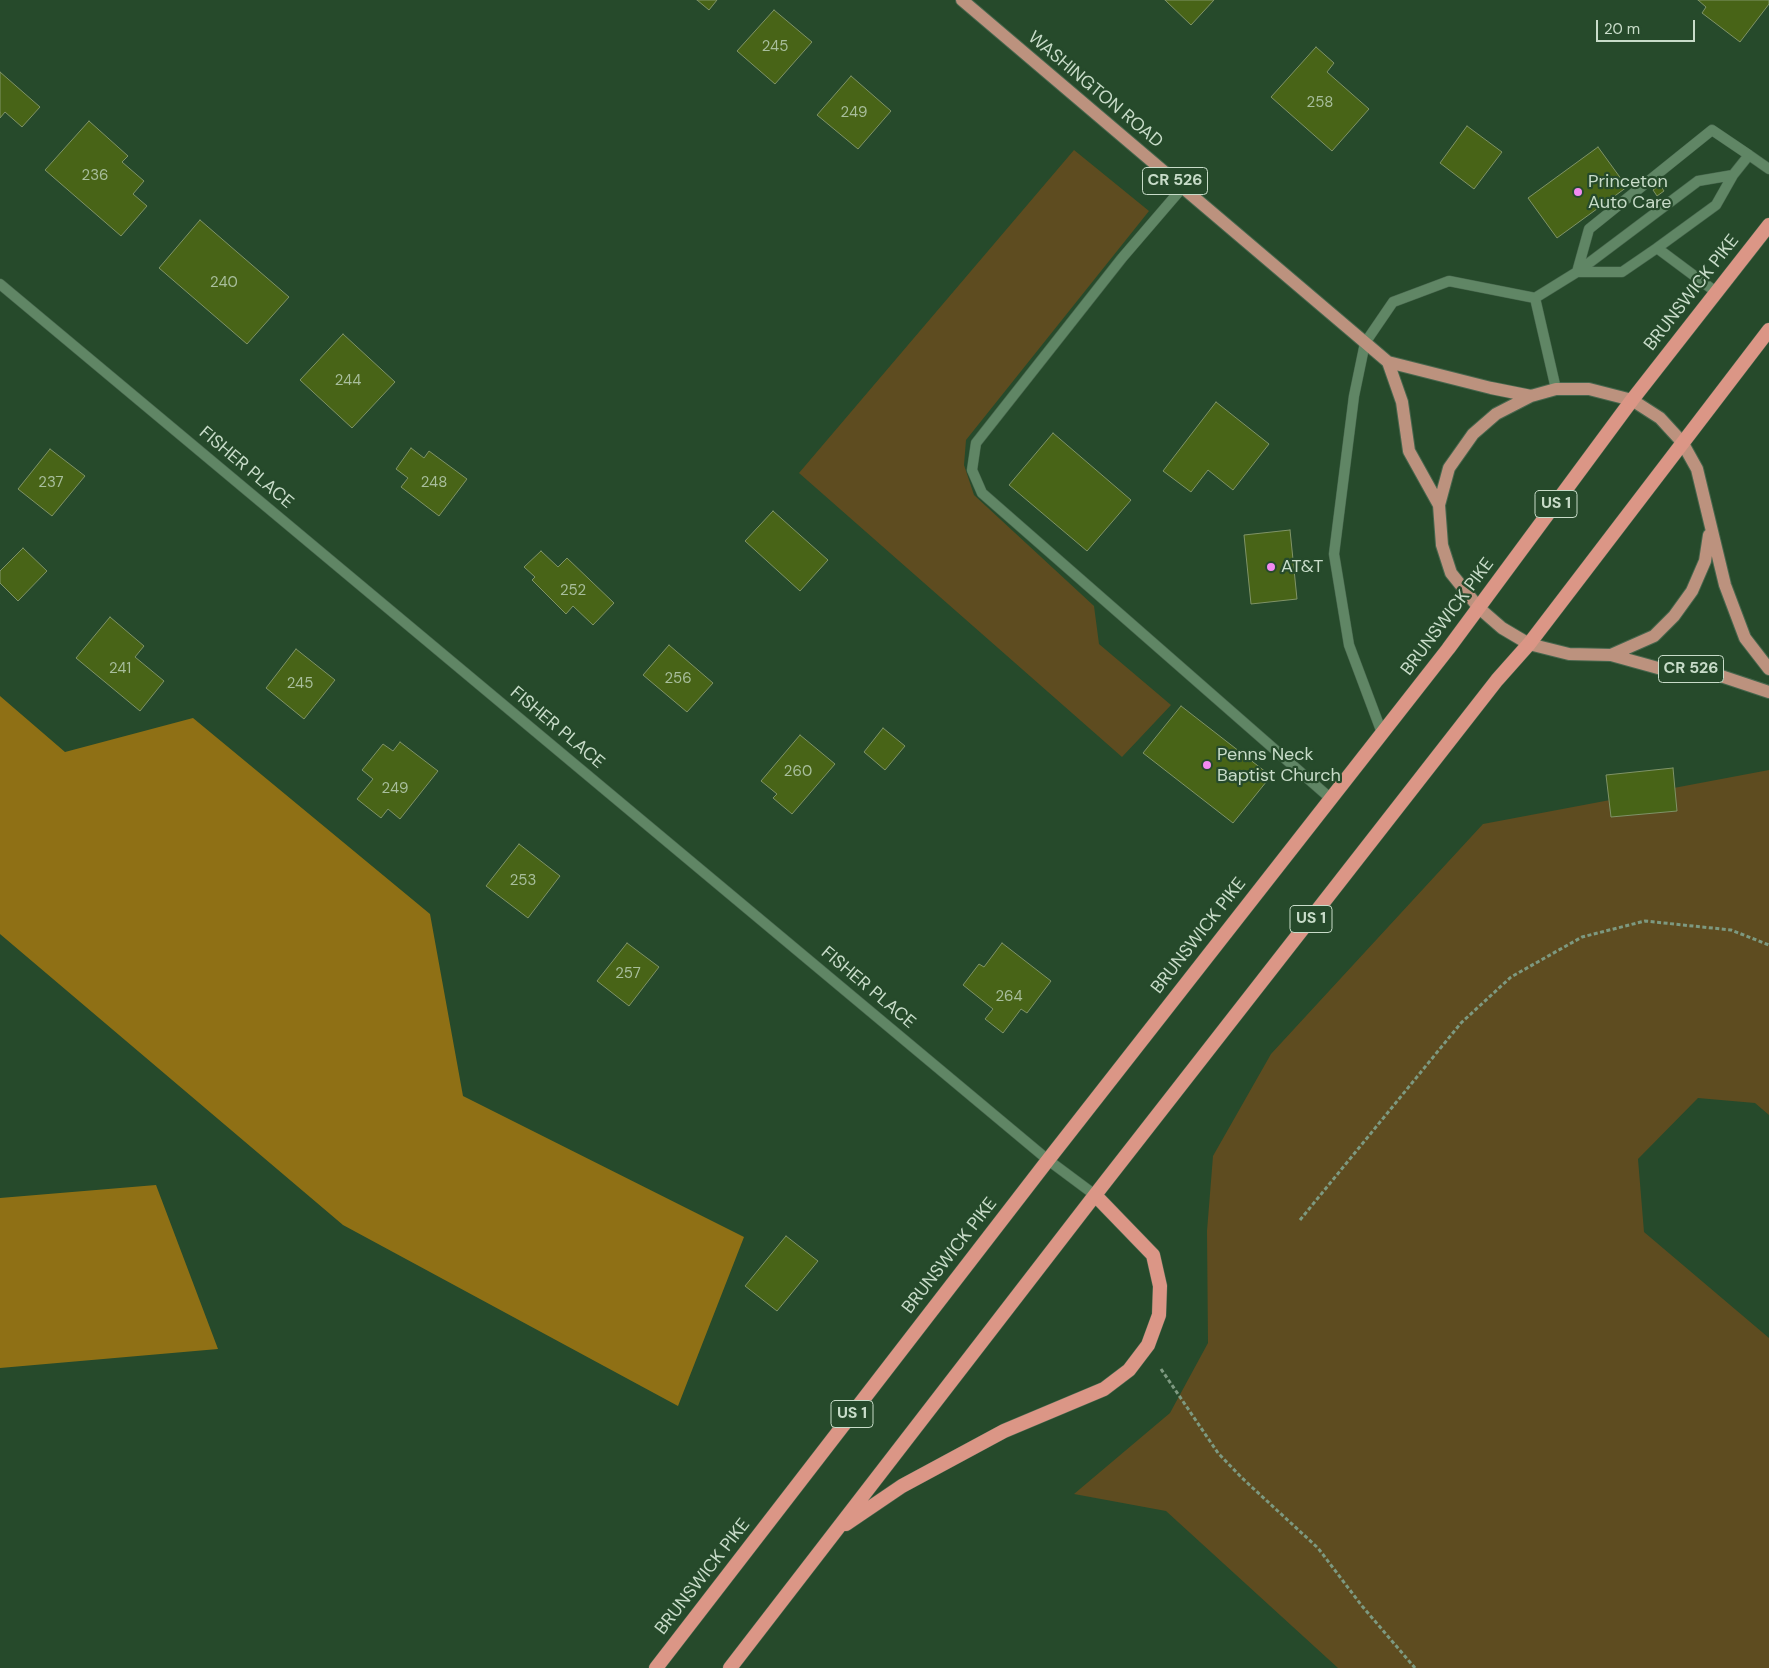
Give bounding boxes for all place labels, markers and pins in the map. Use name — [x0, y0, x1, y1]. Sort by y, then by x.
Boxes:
place label: Princeton Auto Care — [1588, 171, 1672, 213]
marker: Princeton Auto Care — [1572, 186, 1584, 198]
place label: AT&T — [1281, 556, 1323, 578]
marker: AT&T — [1265, 561, 1277, 573]
place label: Penns Neck Baptist Church — [1217, 744, 1341, 786]
marker: Penns Neck Baptist Church — [1201, 759, 1213, 771]

